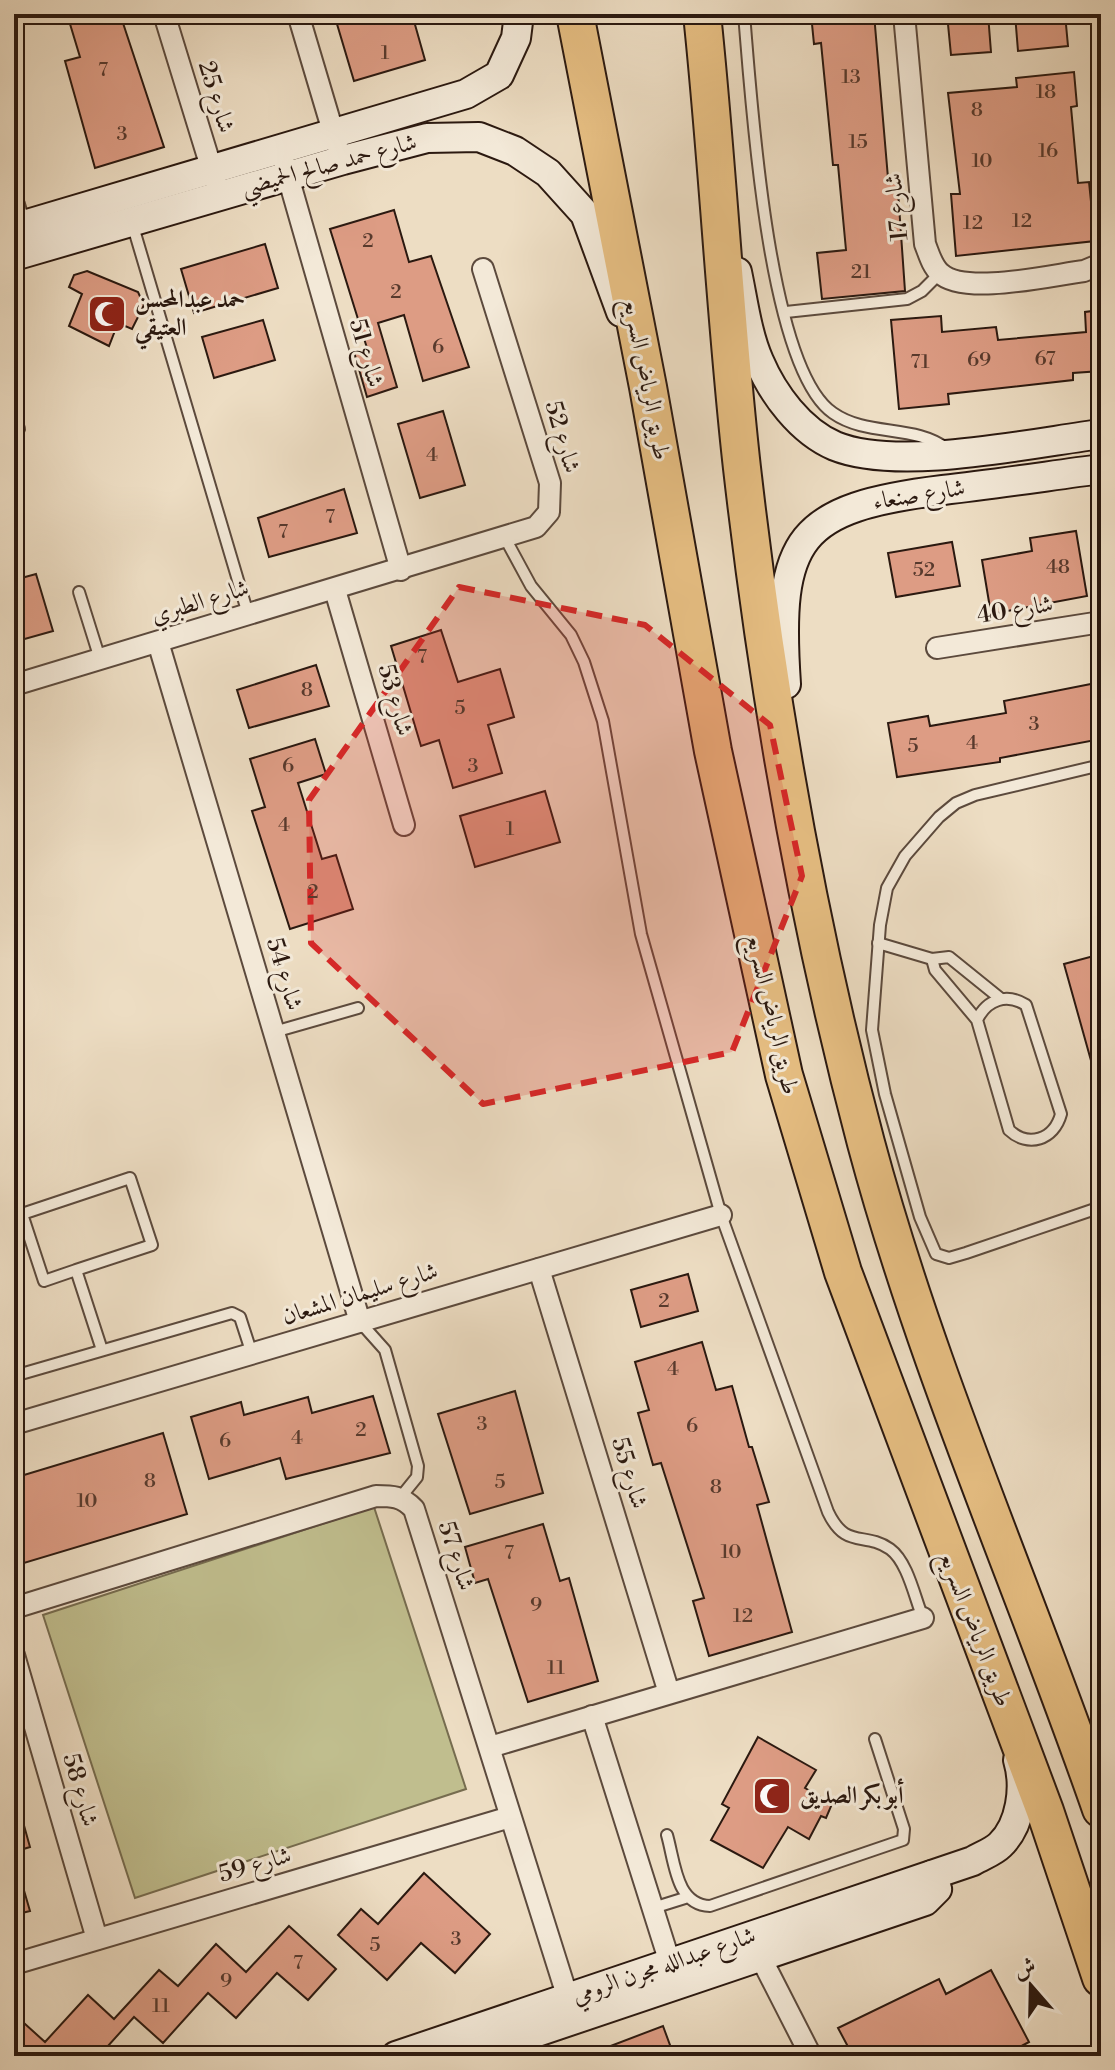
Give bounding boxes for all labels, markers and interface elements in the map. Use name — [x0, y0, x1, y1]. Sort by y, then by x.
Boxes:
house number: 1 — [381, 41, 390, 66]
street label: شارع 25 — [187, 57, 241, 138]
house number: 7 — [98, 58, 108, 83]
house number: 13 — [841, 65, 861, 90]
house number: 18 — [1036, 80, 1056, 105]
house number: 8 — [971, 98, 983, 123]
house number: 3 — [116, 122, 128, 147]
street label: شارع حمد صالح الحميضي — [238, 127, 422, 209]
house number: 15 — [848, 130, 868, 155]
house number: 16 — [1038, 139, 1058, 164]
house number: 10 — [971, 149, 993, 174]
street label: شارع 17 — [879, 171, 919, 242]
house number: 12 — [1012, 209, 1032, 234]
house number: 12 — [963, 211, 983, 236]
house number: 2 — [362, 229, 374, 254]
house number: 21 — [851, 260, 872, 285]
house number: 2 — [390, 280, 402, 305]
place label: حمد عبدالمحسن العتيقي — [134, 285, 245, 350]
mosque icon: حمد عبدالمحسن العتيقي — [86, 293, 128, 335]
street label: طريق الرياض السريع — [610, 295, 676, 464]
street label: شارع 51 — [338, 315, 390, 392]
house number: 6 — [432, 335, 444, 360]
house number: 67 — [1034, 347, 1056, 372]
house number: 69 — [967, 348, 991, 373]
house number: 71 — [910, 350, 930, 375]
street label: شارع 52 — [534, 398, 587, 478]
house number: 4 — [426, 443, 438, 468]
street label: شارع صنعاء — [871, 473, 968, 521]
house number: 7 — [325, 505, 335, 530]
house number: 7 — [278, 520, 288, 545]
house number: 48 — [1046, 555, 1070, 580]
house number: 52 — [913, 558, 935, 583]
street label: شارع الطبري — [147, 573, 254, 635]
street label: شارع 40 — [975, 589, 1056, 635]
house number: 7 — [417, 645, 427, 670]
street label: شارع 53 — [367, 661, 419, 740]
house number: 8 — [301, 678, 313, 703]
house number: 5 — [454, 696, 466, 721]
house number: 3 — [1028, 712, 1040, 737]
house number: 4 — [966, 731, 978, 756]
house number: 5 — [907, 734, 919, 759]
house number: 6 — [282, 754, 294, 779]
house number: 3 — [467, 754, 479, 779]
house number: 4 — [278, 813, 290, 838]
house number: 1 — [506, 817, 515, 842]
house number: 2 — [307, 880, 319, 905]
street label: طريق الرياض السريع — [733, 931, 805, 1099]
street label: شارع 54 — [255, 934, 309, 1015]
street label: شارع سليمان المشعان — [278, 1256, 443, 1336]
house number: 2 — [658, 1289, 670, 1314]
house number: 4 — [667, 1357, 679, 1382]
house number: 3 — [476, 1412, 488, 1437]
house number: 6 — [686, 1414, 698, 1439]
house number: 2 — [355, 1418, 367, 1443]
house number: 4 — [291, 1426, 303, 1451]
house number: 6 — [219, 1429, 231, 1454]
street label: شارع 55 — [600, 1434, 654, 1513]
house number: 8 — [144, 1469, 156, 1494]
house number: 5 — [494, 1470, 506, 1495]
house number: 8 — [710, 1475, 722, 1500]
house number: 10 — [76, 1489, 98, 1514]
street label: شارع 57 — [427, 1518, 481, 1596]
house number: 10 — [720, 1540, 742, 1565]
house number: 7 — [504, 1541, 514, 1566]
street label: طريق الرياض السريع — [926, 1547, 1018, 1713]
house number: 9 — [530, 1593, 542, 1618]
house number: 12 — [733, 1604, 753, 1629]
house number: 11 — [547, 1656, 565, 1681]
street label: شارع 58 — [51, 1750, 105, 1831]
mosque icon: أبو بكر الصديق — [751, 1775, 793, 1817]
place label: أبو بكر الصديق — [800, 1778, 904, 1811]
street label: شارع 59 — [215, 1840, 296, 1894]
street label: شارع عبدالله مجرن الرومي — [568, 1921, 761, 2015]
house number: 3 — [450, 1927, 462, 1952]
house number: 5 — [369, 1933, 381, 1958]
north arrow — [991, 1946, 1071, 2026]
house number: 7 — [293, 1951, 303, 1976]
text: ش — [1010, 1952, 1040, 1985]
house number: 9 — [220, 1969, 232, 1994]
house number: 11 — [152, 1994, 170, 2019]

